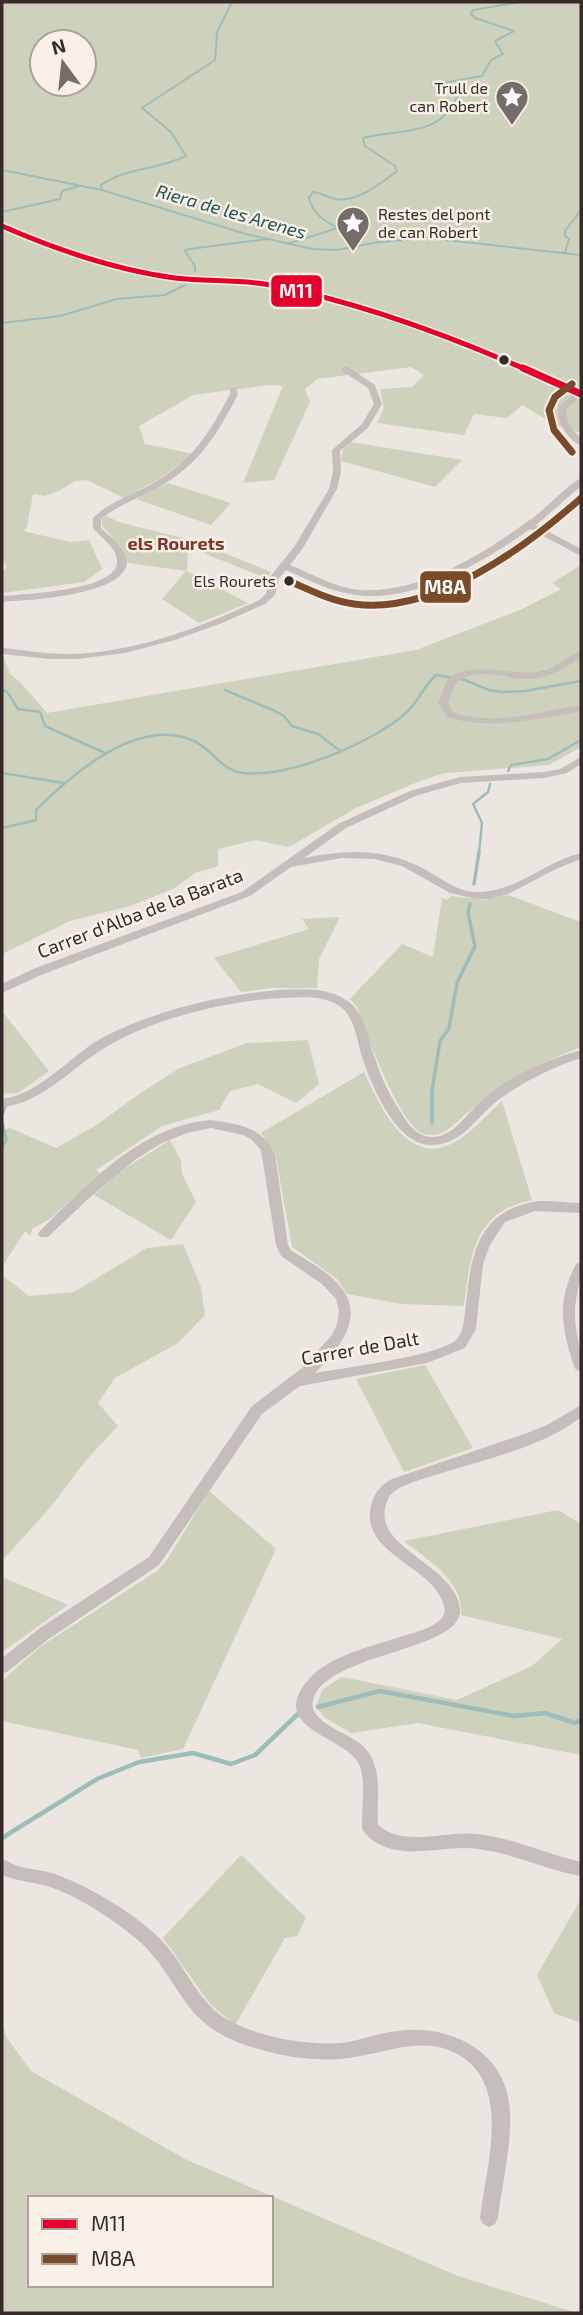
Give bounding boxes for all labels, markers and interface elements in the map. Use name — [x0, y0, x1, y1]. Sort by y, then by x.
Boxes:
north arrow — [28, 28, 98, 98]
text: N — [49, 33, 68, 59]
place label: Trull de can Robert — [409, 78, 488, 115]
place icon: Trull de can Robert — [493, 78, 531, 127]
water label: Riera de les Arenes — [154, 179, 309, 243]
place icon: Restes del pont de can Robert — [334, 204, 372, 253]
place label: Restes del pont de can Robert — [378, 204, 490, 241]
line badge: M11 — [270, 274, 323, 308]
text: M11 — [279, 279, 313, 302]
unlabelled marker — [497, 353, 511, 367]
district label: els Rourets — [128, 532, 224, 554]
line badge: M8A — [419, 570, 472, 604]
place label: Els Rourets — [194, 571, 276, 590]
marker: Els Rourets — [282, 574, 296, 588]
text: M8A — [424, 575, 466, 598]
street label: Carrer d'Alba de la Barata — [34, 863, 246, 962]
street label: Carrer de Dalt — [299, 1326, 421, 1369]
legend — [28, 2196, 273, 2287]
text: M11 — [91, 2210, 126, 2235]
text: M8A — [91, 2245, 135, 2270]

